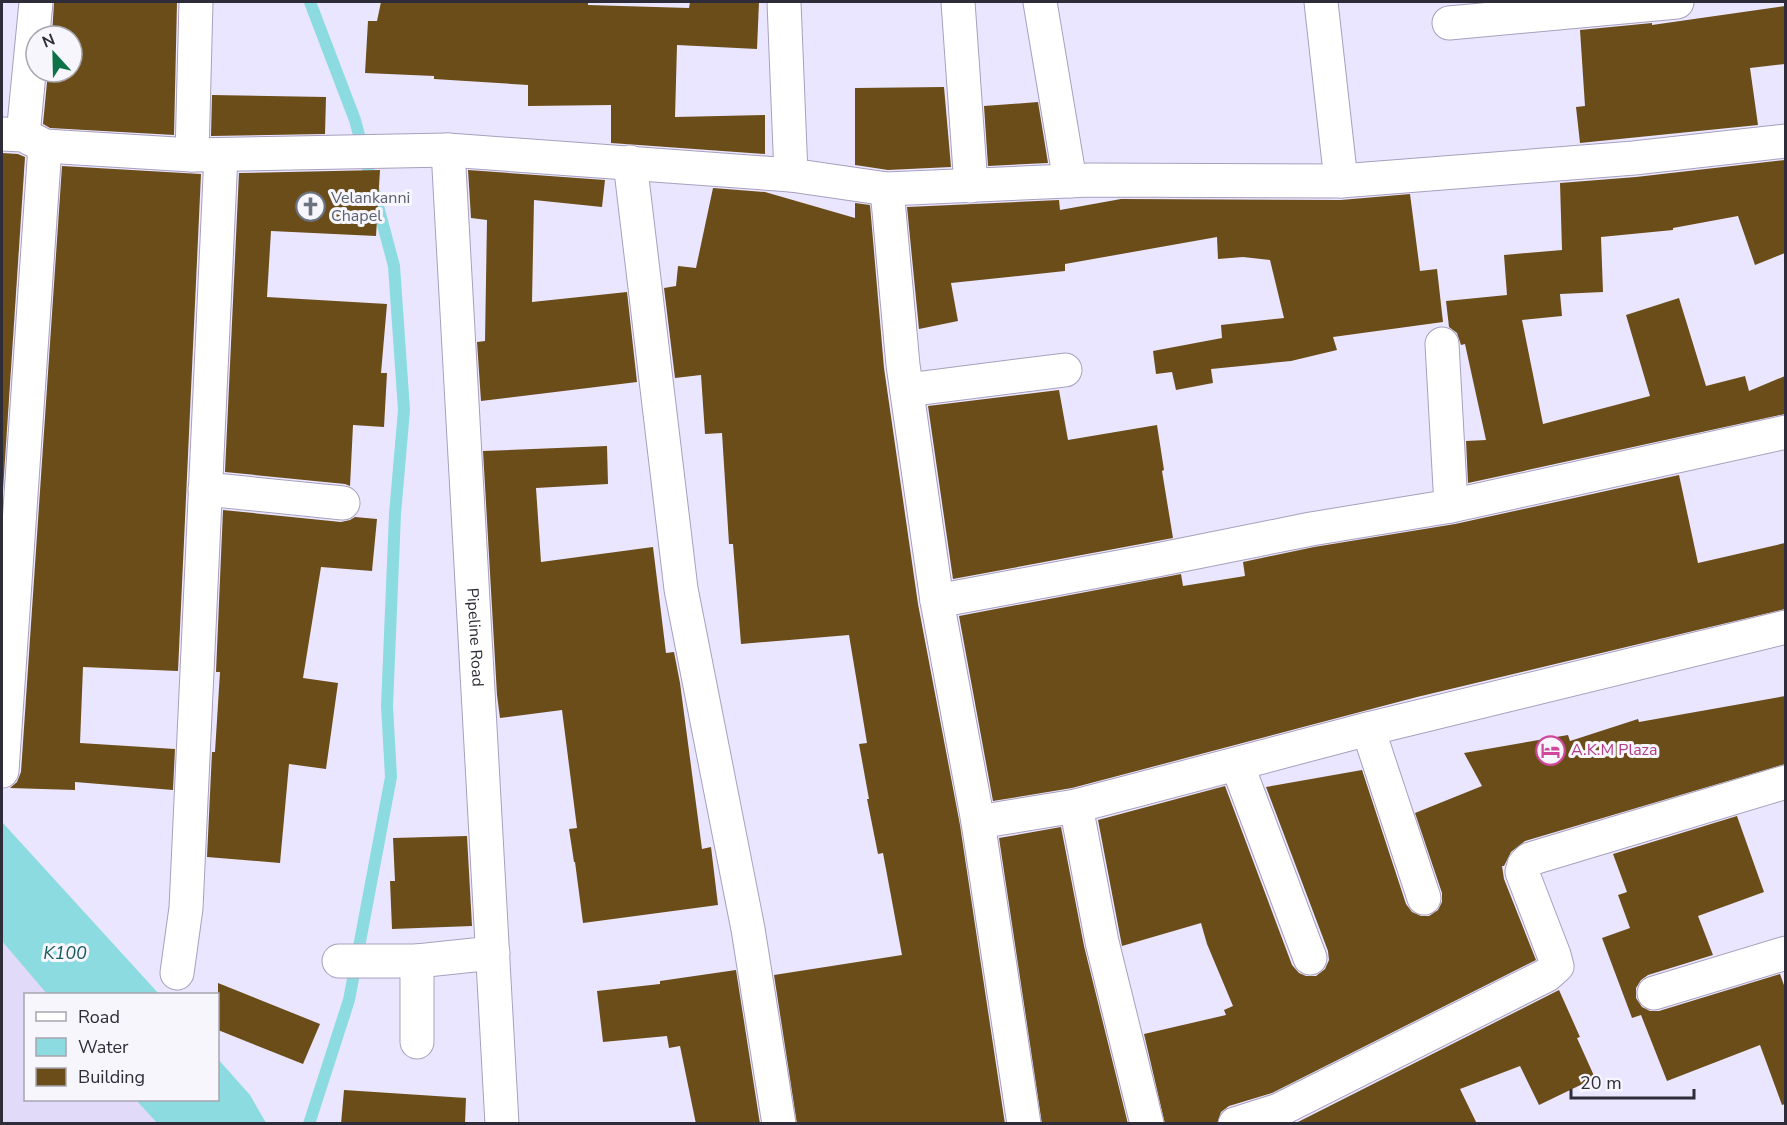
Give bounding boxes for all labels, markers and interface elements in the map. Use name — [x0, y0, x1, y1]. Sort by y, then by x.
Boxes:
north arrow — [24, 24, 84, 84]
text: N — [39, 29, 58, 53]
place label: Velankanni Chapel — [330, 187, 410, 227]
church icon: Velankanni Chapel — [294, 191, 326, 223]
street label: Pipeline Road — [461, 587, 489, 687]
hotel icon: A.K.M Plaza — [1534, 734, 1566, 766]
place label: A.K.M Plaza — [1571, 739, 1657, 761]
water label: K100 — [43, 941, 87, 965]
legend — [24, 993, 219, 1101]
text: Road — [78, 1005, 120, 1029]
text: Water — [78, 1035, 129, 1059]
scale bar — [1571, 1062, 1694, 1100]
text: Building — [78, 1065, 145, 1089]
text: 20 m — [1580, 1071, 1622, 1095]

